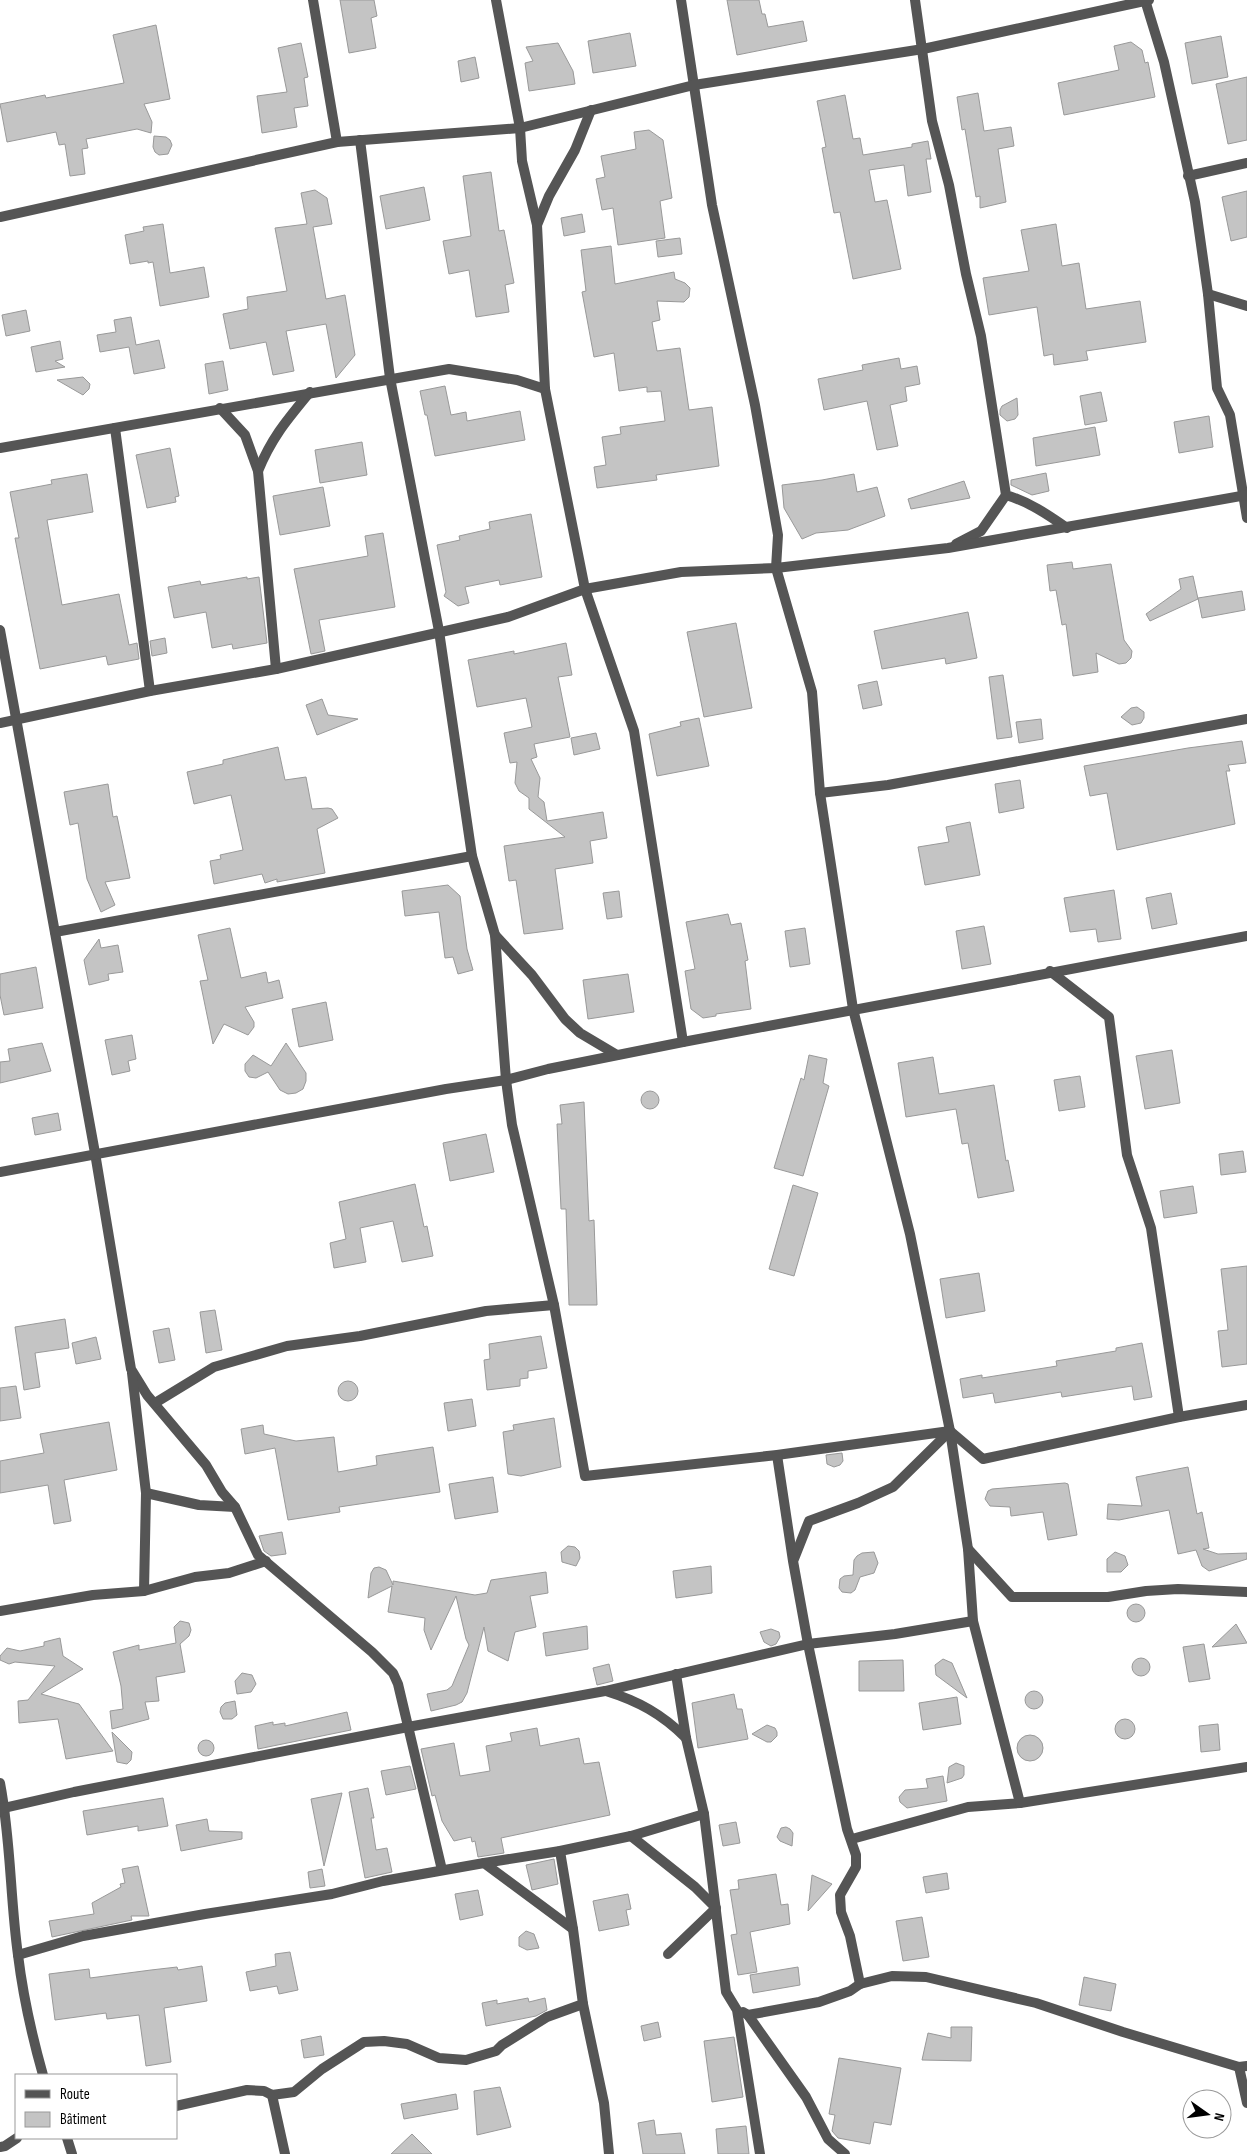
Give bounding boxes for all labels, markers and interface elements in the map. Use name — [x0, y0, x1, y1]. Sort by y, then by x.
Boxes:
legend — [15, 2074, 178, 2139]
text: Route — [60, 2085, 90, 2104]
north arrow — [1182, 2089, 1232, 2139]
text: Bâtiment — [60, 2110, 107, 2129]
text: N — [1210, 2111, 1228, 2123]

